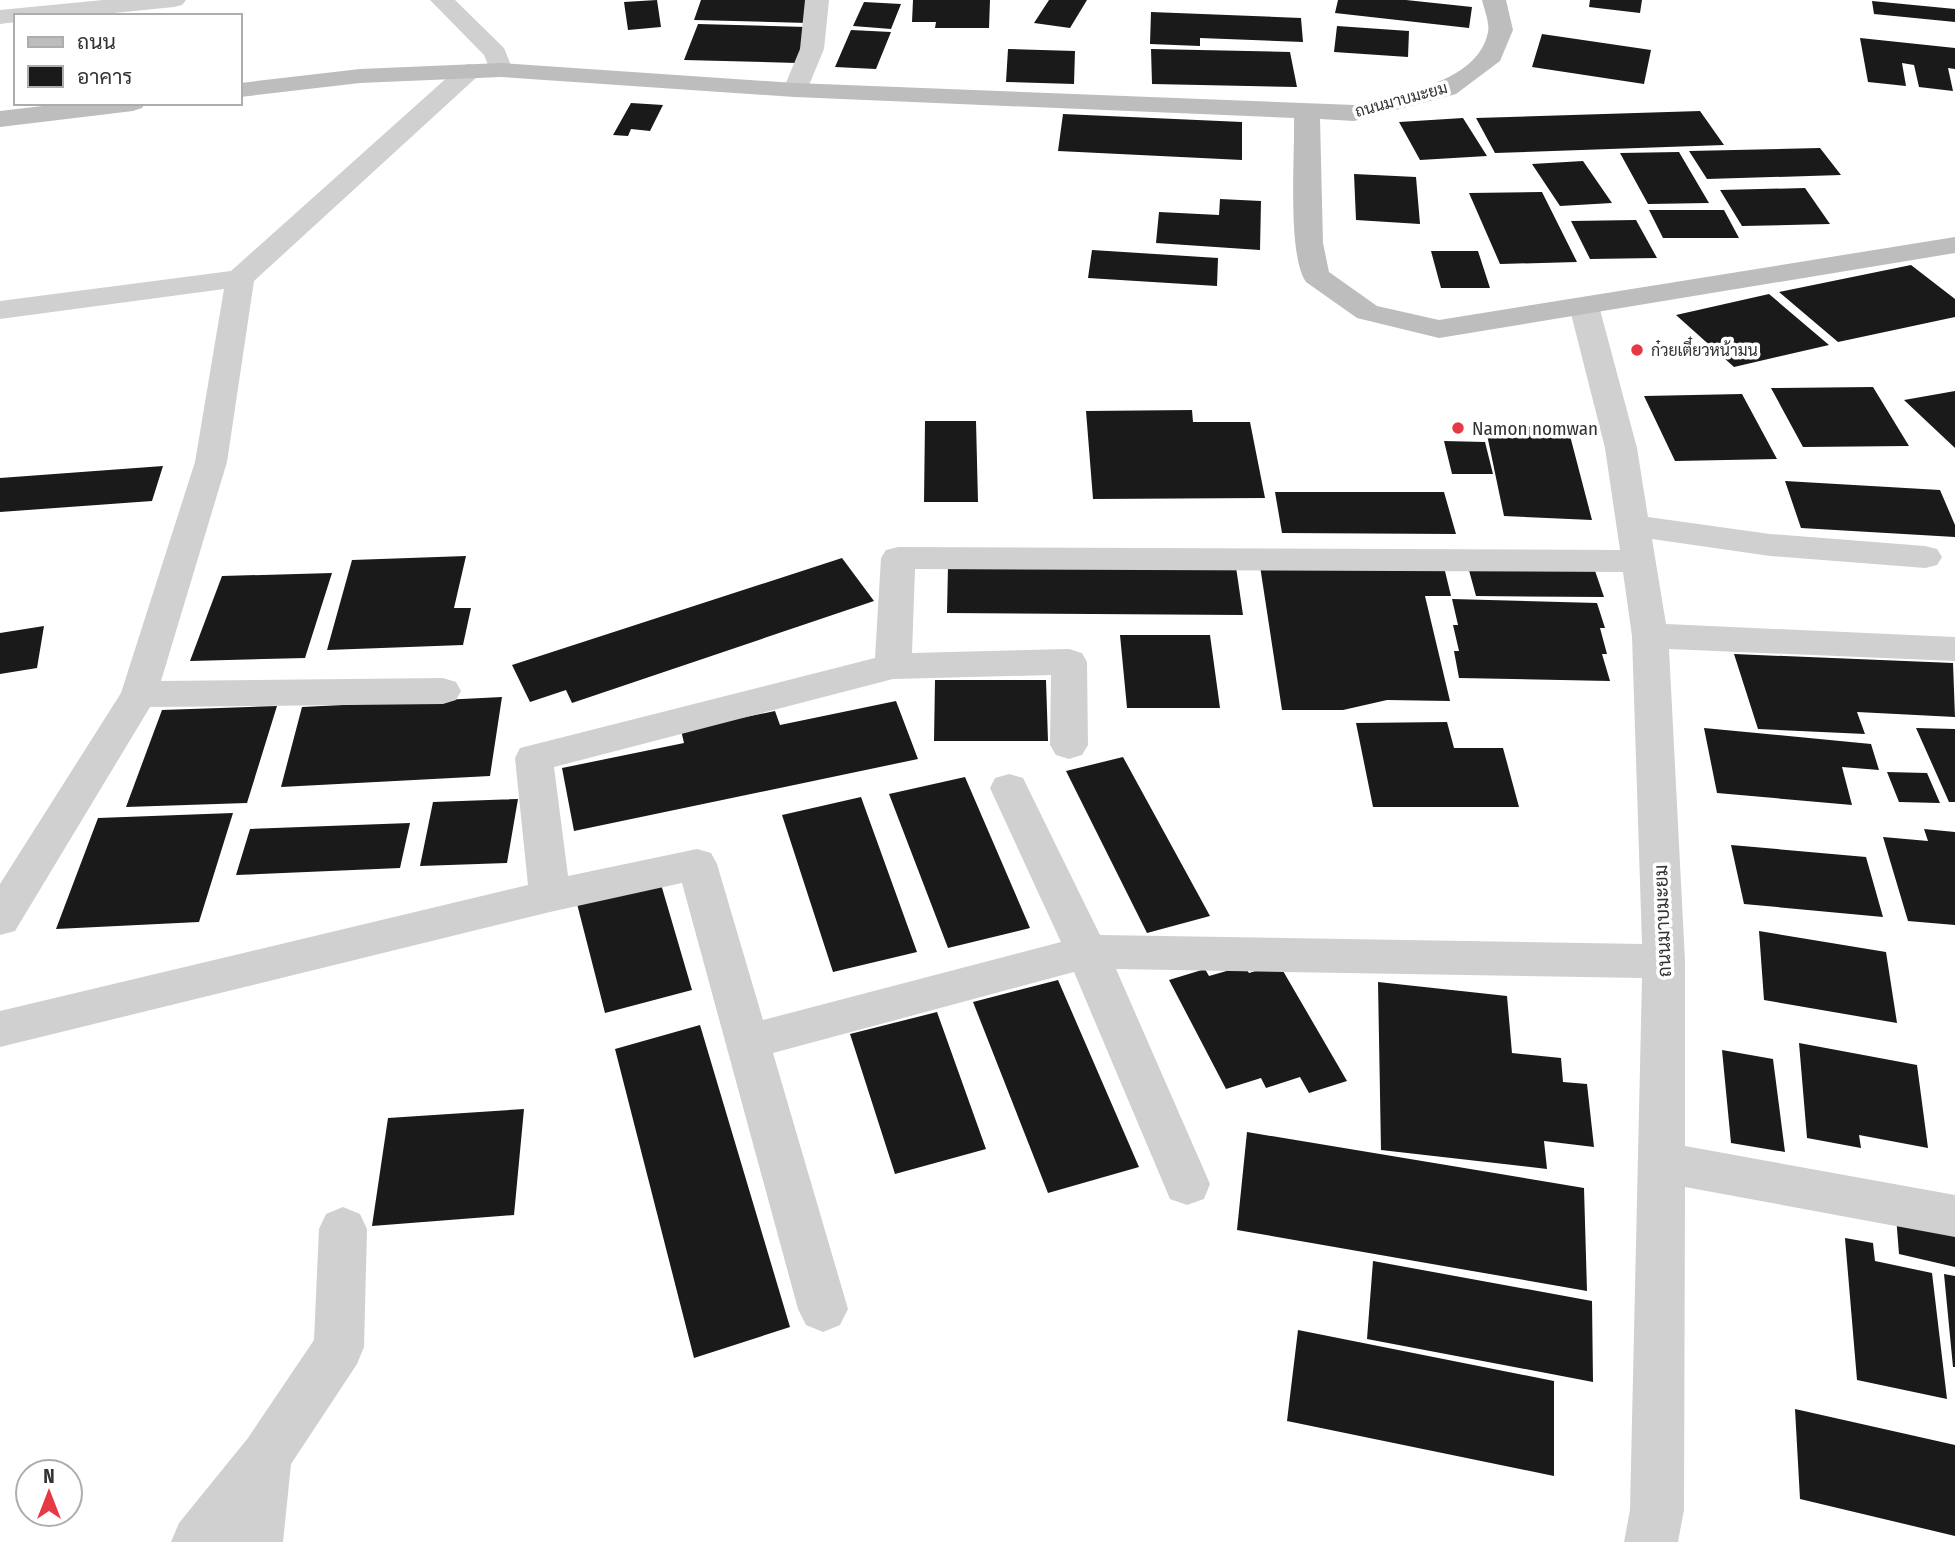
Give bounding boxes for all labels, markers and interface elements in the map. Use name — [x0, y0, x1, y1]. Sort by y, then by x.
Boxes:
legend — [14, 14, 242, 105]
text: ถนน — [77, 29, 116, 55]
text: อาคาร — [77, 64, 133, 90]
street label: ถนนมาบมะยม — [1353, 78, 1449, 121]
place label: ก๋วยเตี๋ยวหน้ามน — [1651, 336, 1758, 360]
marker: ก๋วยเตี๋ยวหน้ามน — [1629, 342, 1645, 358]
place label: Namon nomwan — [1472, 417, 1598, 440]
marker: Namon nomwan — [1450, 420, 1466, 436]
street label: ถนนมาบมะยม — [1649, 864, 1676, 978]
north arrow — [14, 1458, 84, 1528]
text: N — [43, 1465, 55, 1488]

